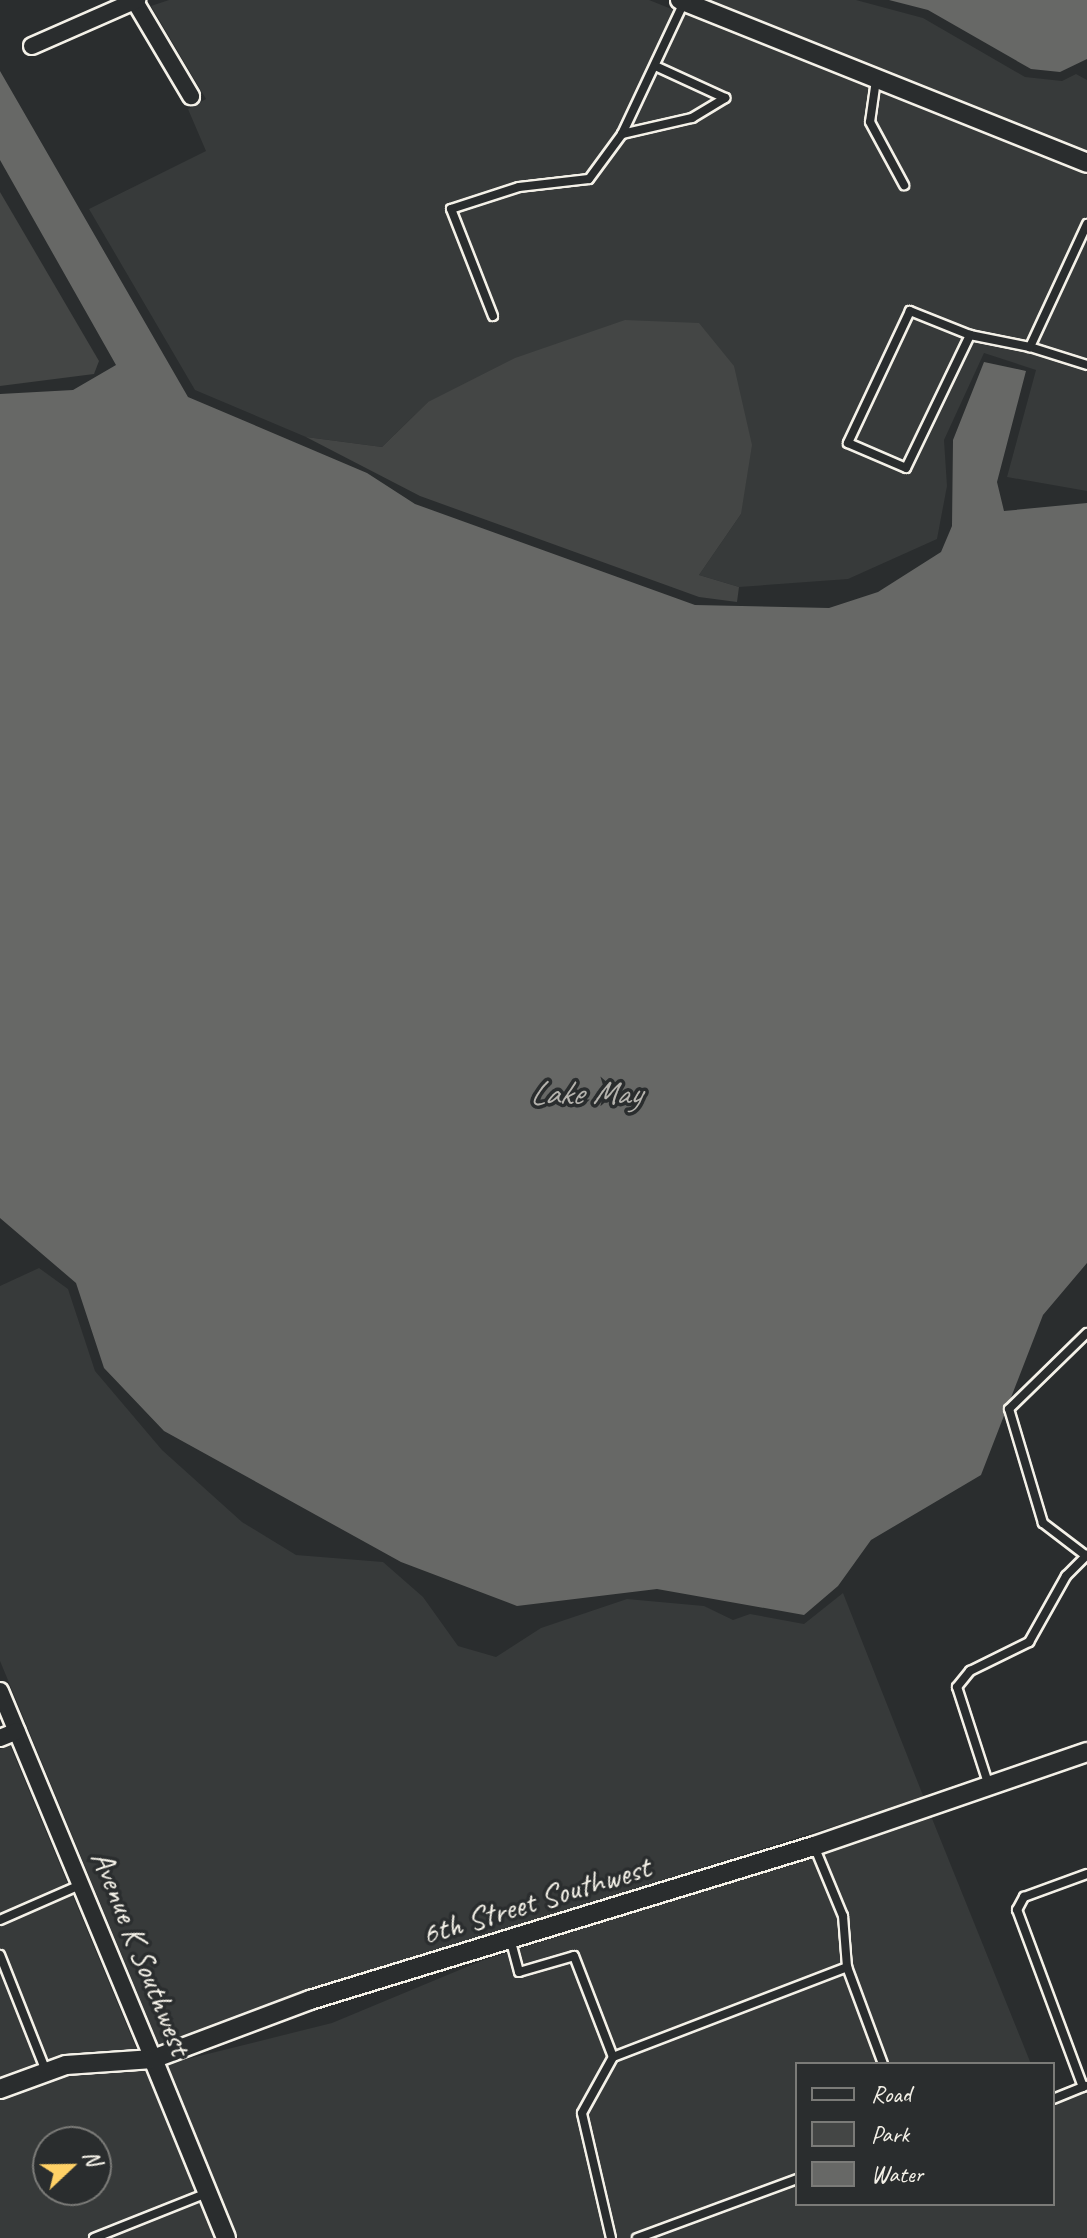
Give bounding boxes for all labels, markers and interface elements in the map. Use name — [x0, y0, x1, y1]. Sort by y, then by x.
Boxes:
water label: Lake May — [529, 1073, 641, 1113]
street label: Avenue K Southwest — [83, 1845, 199, 2061]
street label: 6th Street Southwest — [417, 1848, 655, 1954]
legend — [795, 2062, 1055, 2206]
text: Road — [871, 2079, 911, 2109]
text: Park — [871, 2119, 909, 2149]
north arrow — [32, 2126, 112, 2206]
text: N — [77, 2146, 108, 2169]
text: Water — [871, 2159, 923, 2189]

